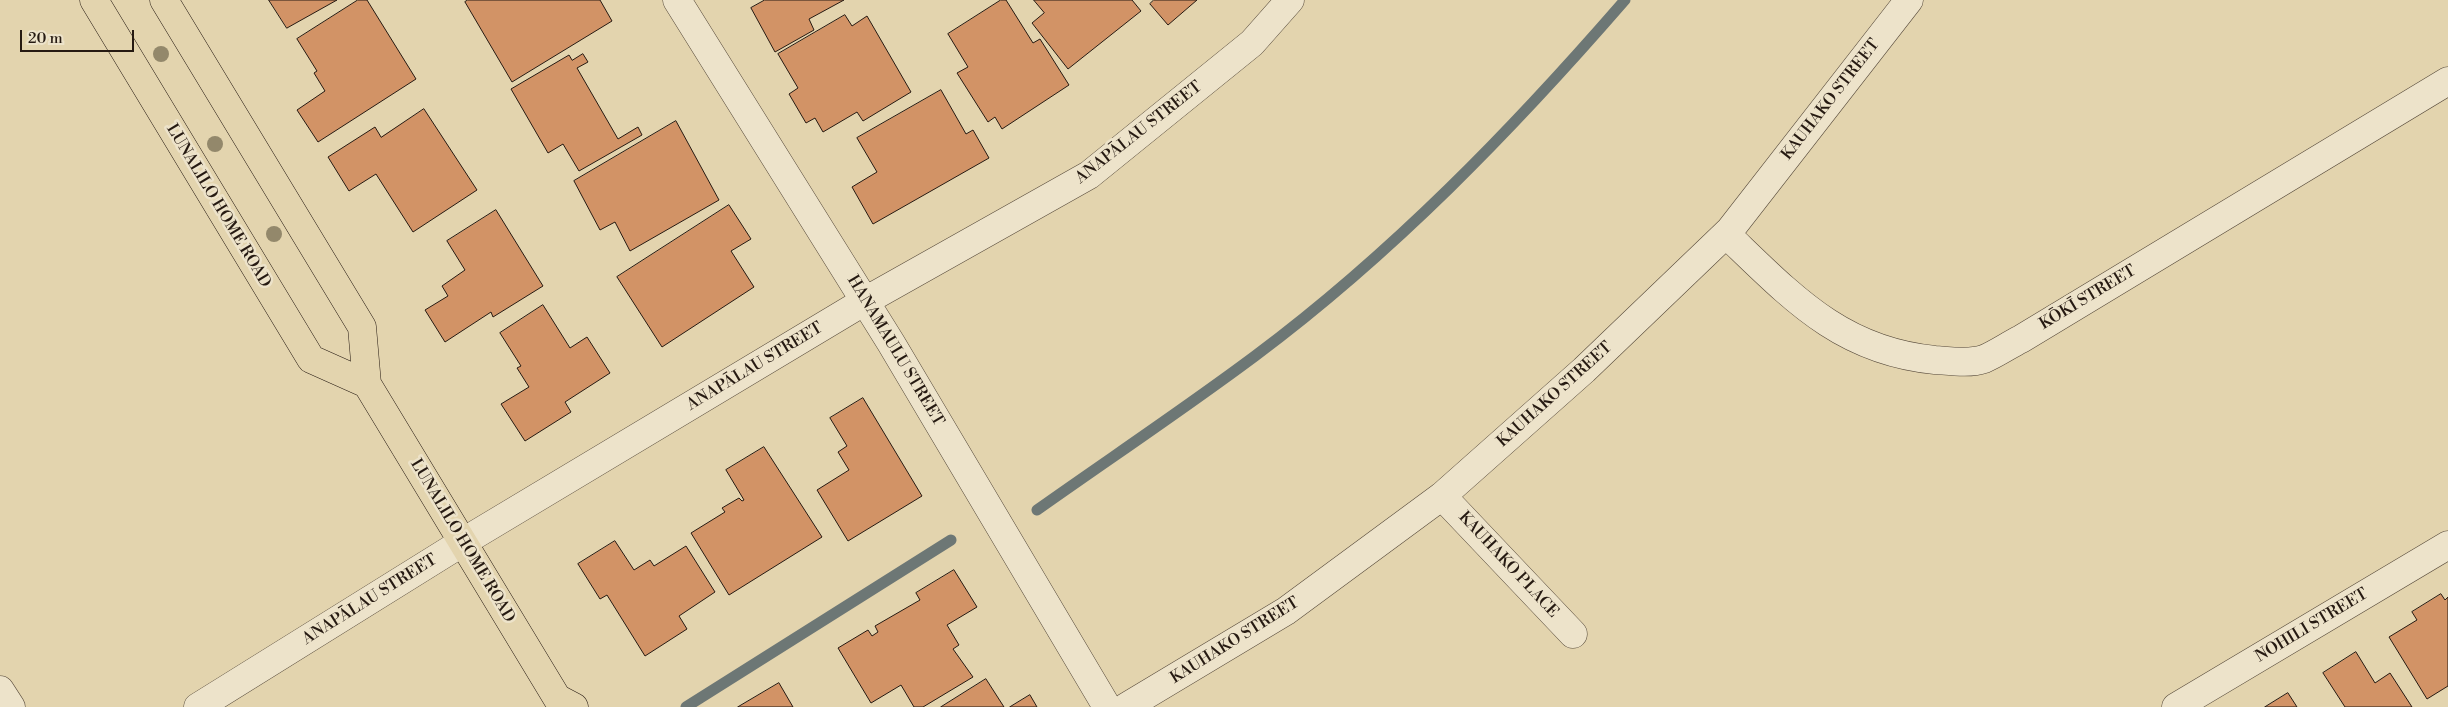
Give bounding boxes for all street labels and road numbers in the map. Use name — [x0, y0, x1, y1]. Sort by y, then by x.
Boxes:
street label: KAUHAKO STREET — [1778, 36, 1884, 164]
street label: ANAPĀLAU STREET — [1072, 78, 1206, 188]
street label: LUNALILO HOME ROAD — [161, 121, 275, 291]
street label: KŌKĪ STREET — [2036, 262, 2140, 334]
street label: HANAMAULU STREET — [842, 272, 948, 430]
street label: ANAPĀLAU STREET — [684, 319, 826, 415]
street label: KAUHAKO STREET — [1493, 338, 1617, 452]
street label: LUNALILO HOME ROAD — [405, 456, 519, 626]
street label: KAUHAKO PLACE — [1454, 508, 1562, 622]
street label: ANAPĀLAU STREET — [299, 551, 441, 649]
street label: NOHILI STREET — [2252, 585, 2372, 667]
street label: KAUHAKO STREET — [1167, 594, 1303, 688]

